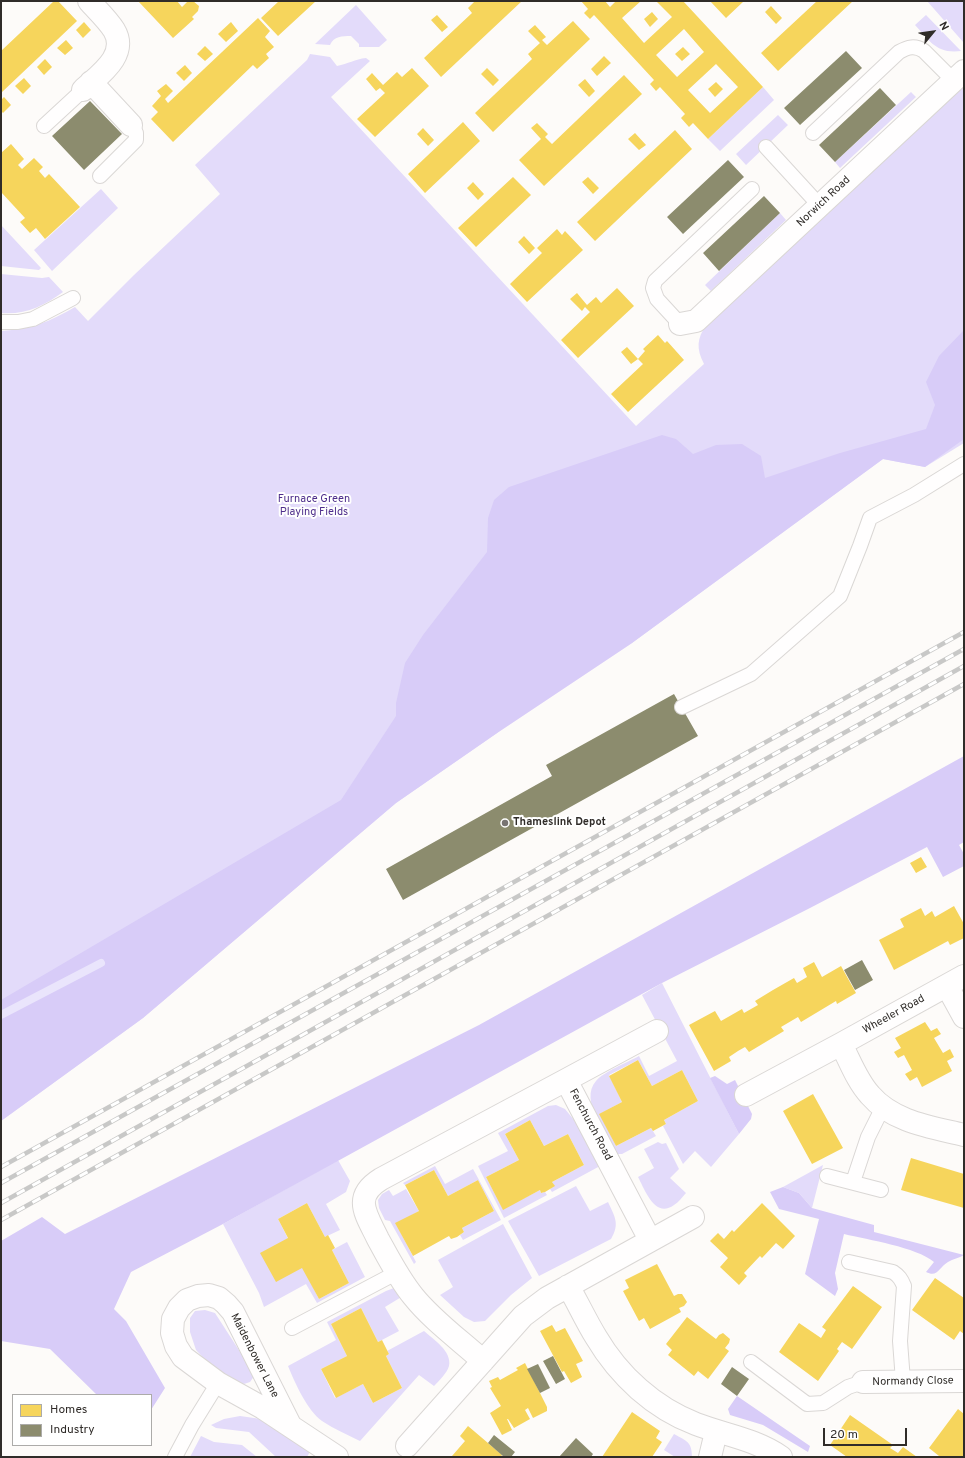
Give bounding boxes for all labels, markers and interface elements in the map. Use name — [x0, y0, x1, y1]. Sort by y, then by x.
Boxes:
north arrow — [913, 12, 953, 52]
text: N — [935, 19, 952, 33]
street label: Norwich Road — [794, 174, 854, 230]
park label: Furnace Green Playing Fields — [278, 493, 350, 519]
place label: Thameslink Depot — [513, 816, 606, 830]
marker: Thameslink Depot — [500, 818, 510, 828]
street label: Wheeler Road — [861, 993, 927, 1037]
street label: Fenchurch Road — [566, 1087, 614, 1163]
street label: Maidenbower Lane — [227, 1312, 281, 1400]
street label: Normandy Close — [872, 1375, 954, 1389]
legend — [12, 1394, 152, 1446]
text: Homes — [50, 1402, 87, 1418]
scale bar — [825, 1420, 909, 1446]
text: Industry — [50, 1422, 95, 1438]
text: 20 m — [830, 1427, 858, 1443]

